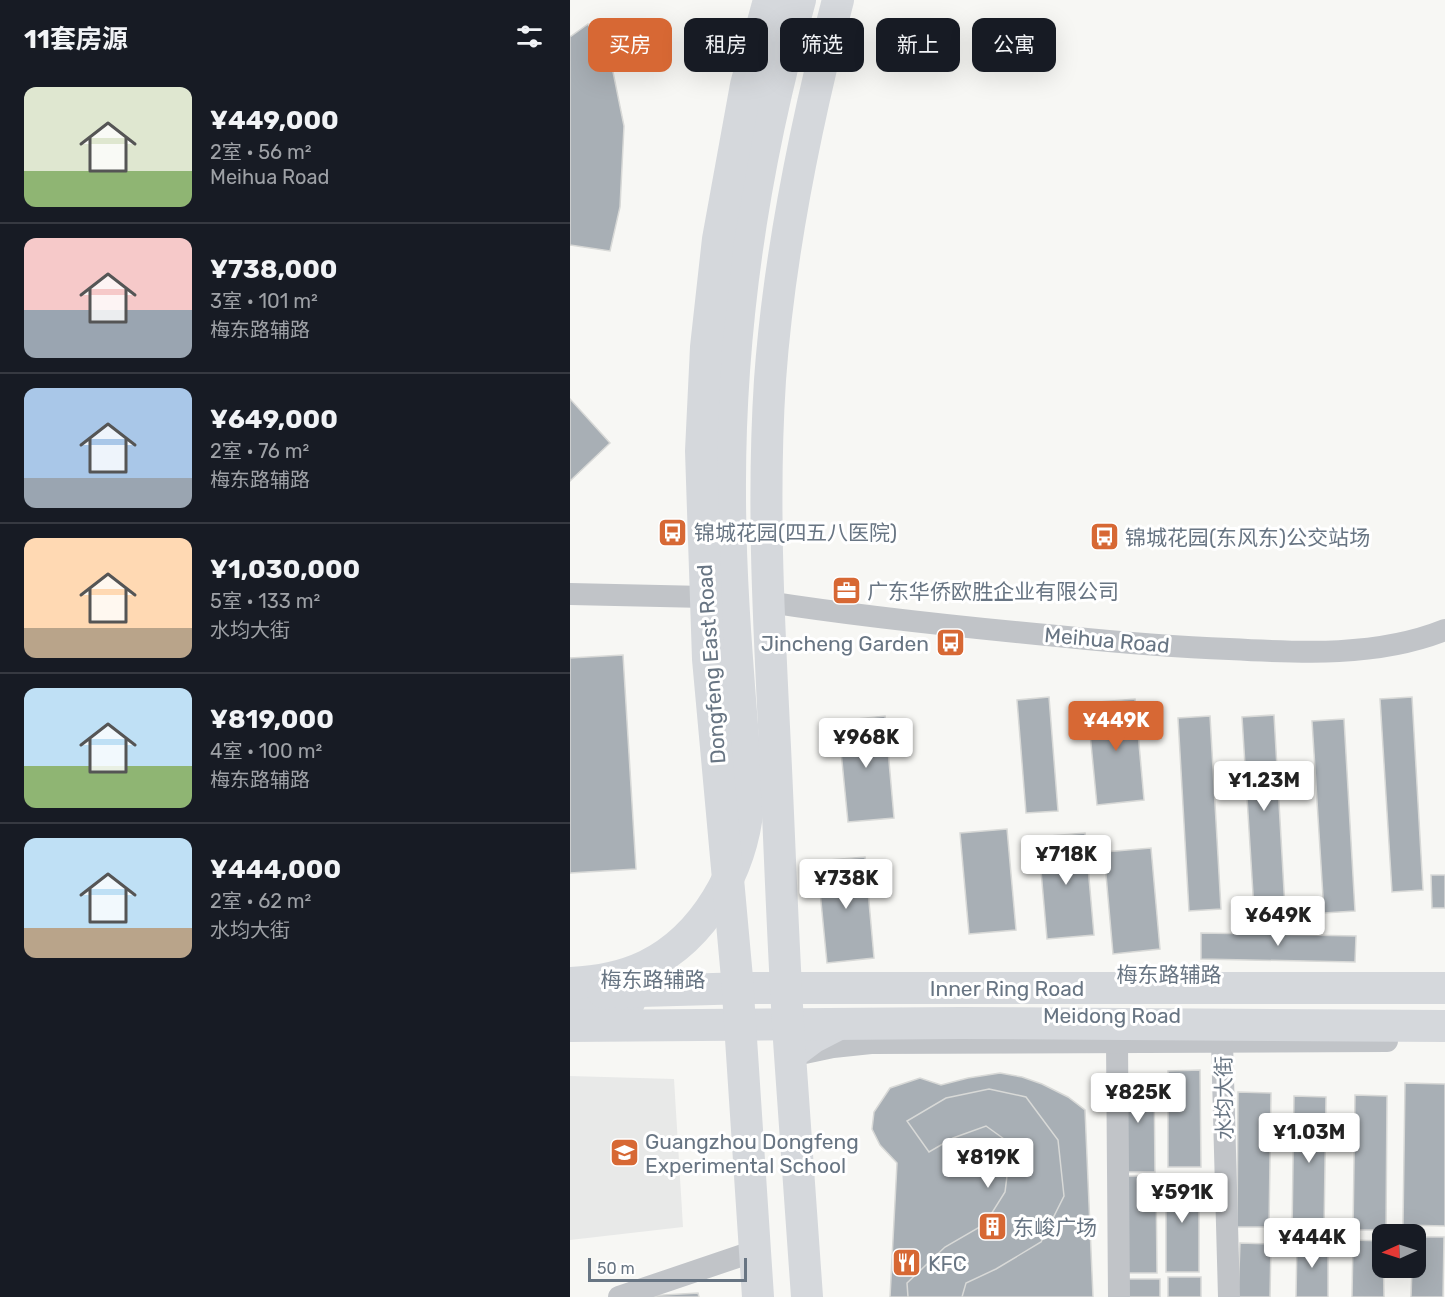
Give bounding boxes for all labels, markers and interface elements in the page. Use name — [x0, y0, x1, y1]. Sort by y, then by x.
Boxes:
chip: 买房 — [588, 18, 672, 72]
chip: 租房 — [684, 18, 768, 72]
chip: 筛选 — [780, 18, 864, 72]
chip: 新上 — [876, 18, 960, 72]
chip: 公寓 — [972, 18, 1056, 72]
icon: filters — [513, 20, 546, 53]
text: 11套房源 — [24, 24, 128, 55]
text: ¥449,000 — [210, 105, 339, 136]
icon: home — [72, 111, 144, 183]
text: 2室 · 56 m² — [210, 140, 312, 164]
text: Meihua Road — [210, 165, 329, 189]
text: ¥738,000 — [210, 254, 338, 285]
icon: home — [72, 262, 144, 334]
text: 3室 · 101 m² — [210, 289, 318, 313]
text: 梅东路辅路 — [210, 318, 310, 342]
text: ¥649,000 — [210, 404, 338, 435]
icon: home — [72, 412, 144, 484]
text: 2室 · 76 m² — [210, 439, 309, 463]
text: 梅东路辅路 — [210, 468, 310, 492]
bus stop icon: 锦城花园(四五八医院) — [657, 516, 689, 548]
place label: 锦城花园(四五八医院) — [694, 520, 897, 545]
bus stop icon: 锦城花园(东风东)公交站场 — [1088, 521, 1120, 553]
place label: 锦城花园(东风东)公交站场 — [1125, 525, 1370, 550]
text: ¥1,030,000 — [210, 554, 360, 585]
icon: home — [72, 562, 144, 634]
street label: Dongfeng East Road — [692, 563, 730, 765]
office icon: 广东华侨欧胜企业有限公司 — [830, 575, 862, 607]
place label: 广东华侨欧胜企业有限公司 — [867, 579, 1119, 604]
text: 5室 · 133 m² — [210, 589, 320, 613]
text: 水均大街 — [210, 618, 290, 642]
street label: Meihua Road — [1043, 622, 1171, 658]
bus stop icon: Jincheng Garden — [934, 627, 966, 659]
place label: Jincheng Garden — [761, 631, 929, 656]
pin: ¥449K — [1074, 701, 1158, 752]
text: ¥819,000 — [210, 704, 334, 735]
text: ¥449K — [1082, 708, 1150, 732]
icon: home — [72, 712, 144, 784]
pin: ¥968K — [824, 718, 908, 769]
text: ¥968K — [833, 725, 899, 749]
text: 4室 · 100 m² — [210, 739, 322, 763]
pin: ¥1.23M — [1215, 761, 1313, 812]
text: 梅东路辅路 — [210, 768, 310, 792]
text: ¥1.23M — [1228, 768, 1300, 792]
pin: ¥718K — [1024, 835, 1108, 886]
text: ¥718K — [1035, 842, 1097, 866]
text: ¥444,000 — [210, 854, 341, 885]
pin: ¥738K — [804, 859, 888, 910]
icon: home — [72, 862, 144, 934]
text: ¥738K — [813, 866, 879, 890]
text: 2室 · 62 m² — [210, 889, 311, 913]
pin: ¥649K — [1236, 896, 1320, 947]
text: ¥649K — [1245, 903, 1311, 927]
text: 水均大街 — [210, 918, 290, 942]
street label: 梅东路辅路 — [1117, 962, 1222, 987]
street label: 梅东路辅路 — [601, 967, 706, 992]
street label: Inner Ring Road — [930, 976, 1084, 1001]
street label: Meidong Road — [1043, 1003, 1181, 1028]
street label: 水均大街 — [1211, 1056, 1237, 1140]
pin: ¥825K — [1096, 1073, 1180, 1124]
text: ¥825K — [1105, 1080, 1171, 1104]
pin: ¥1.03M — [1260, 1113, 1358, 1164]
text: ¥1.03M — [1273, 1120, 1345, 1144]
place label: Guangzhou Dongfeng Experimental School — [645, 1129, 859, 1178]
school or university icon: Guangzhou Dongfeng Experimental School — [608, 1137, 640, 1169]
pin: ¥819K — [946, 1138, 1030, 1189]
text: ¥819K — [956, 1145, 1020, 1169]
pin: ¥591K — [1140, 1173, 1224, 1224]
text: ¥591K — [1151, 1180, 1213, 1204]
building icon: 东峻广场 — [976, 1211, 1008, 1243]
place label: 东峻广场 — [1013, 1215, 1097, 1240]
pin: ¥444K — [1270, 1218, 1354, 1269]
north arrow — [1372, 1224, 1426, 1278]
map controls — [1372, 1224, 1426, 1278]
text: ¥444K — [1278, 1225, 1346, 1249]
restaurant icon: KFC — [891, 1247, 923, 1279]
place label: KFC — [928, 1251, 967, 1276]
scale bar — [588, 1255, 747, 1282]
text: 50 m — [597, 1259, 635, 1278]

